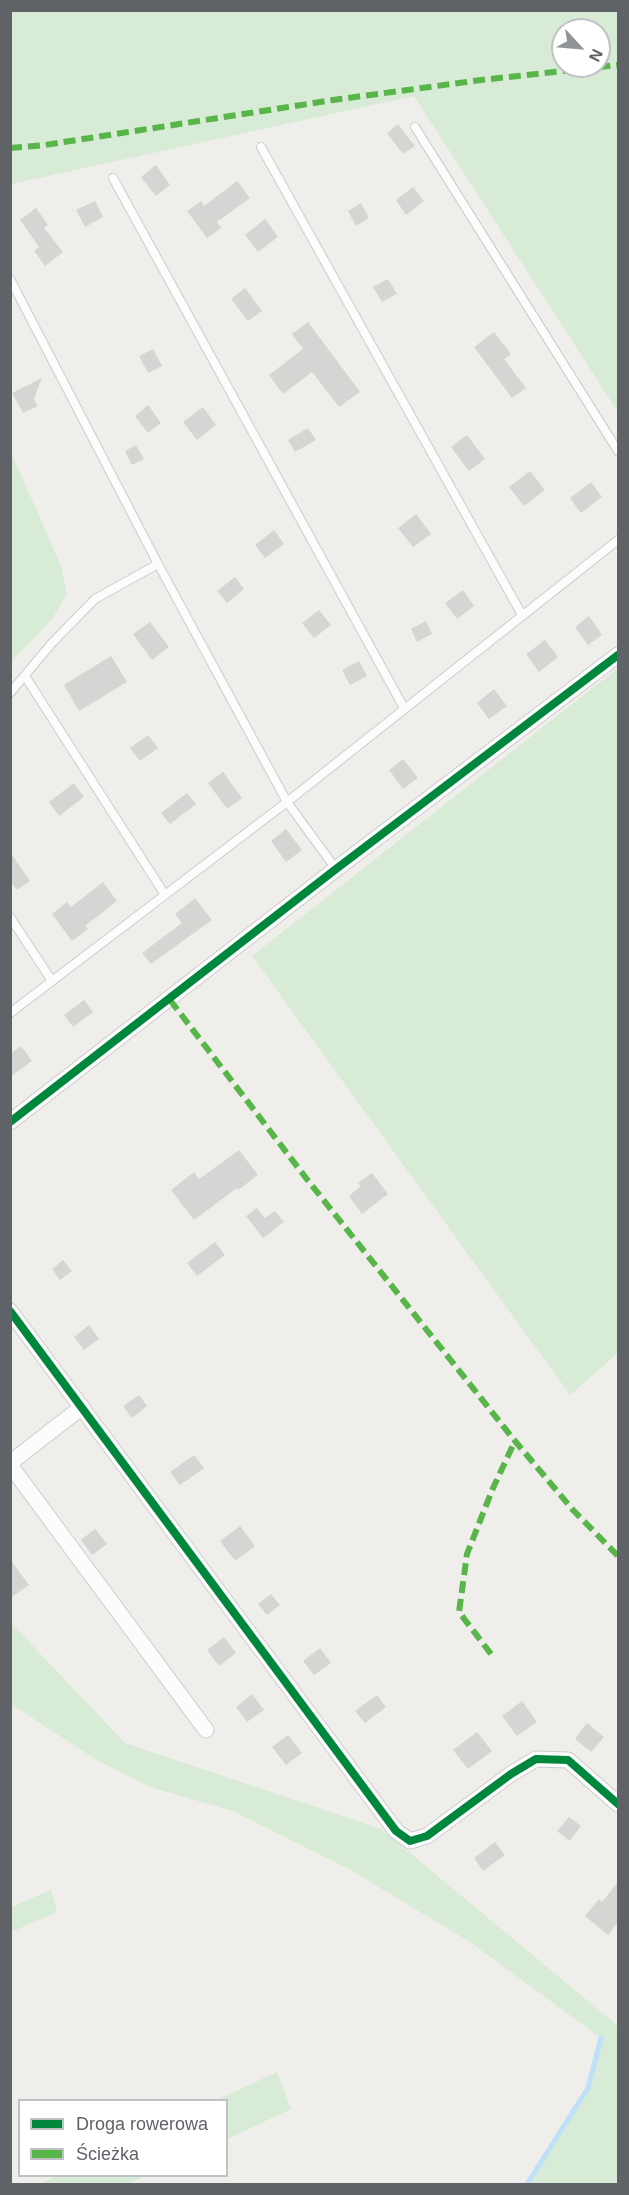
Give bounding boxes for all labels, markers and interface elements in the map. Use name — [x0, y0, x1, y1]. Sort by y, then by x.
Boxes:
north arrow — [551, 18, 611, 78]
text: N — [586, 46, 606, 64]
legend — [18, 2099, 228, 2177]
text: Droga rowerowa — [76, 2114, 208, 2134]
text: Ścieżka — [76, 2144, 139, 2164]

